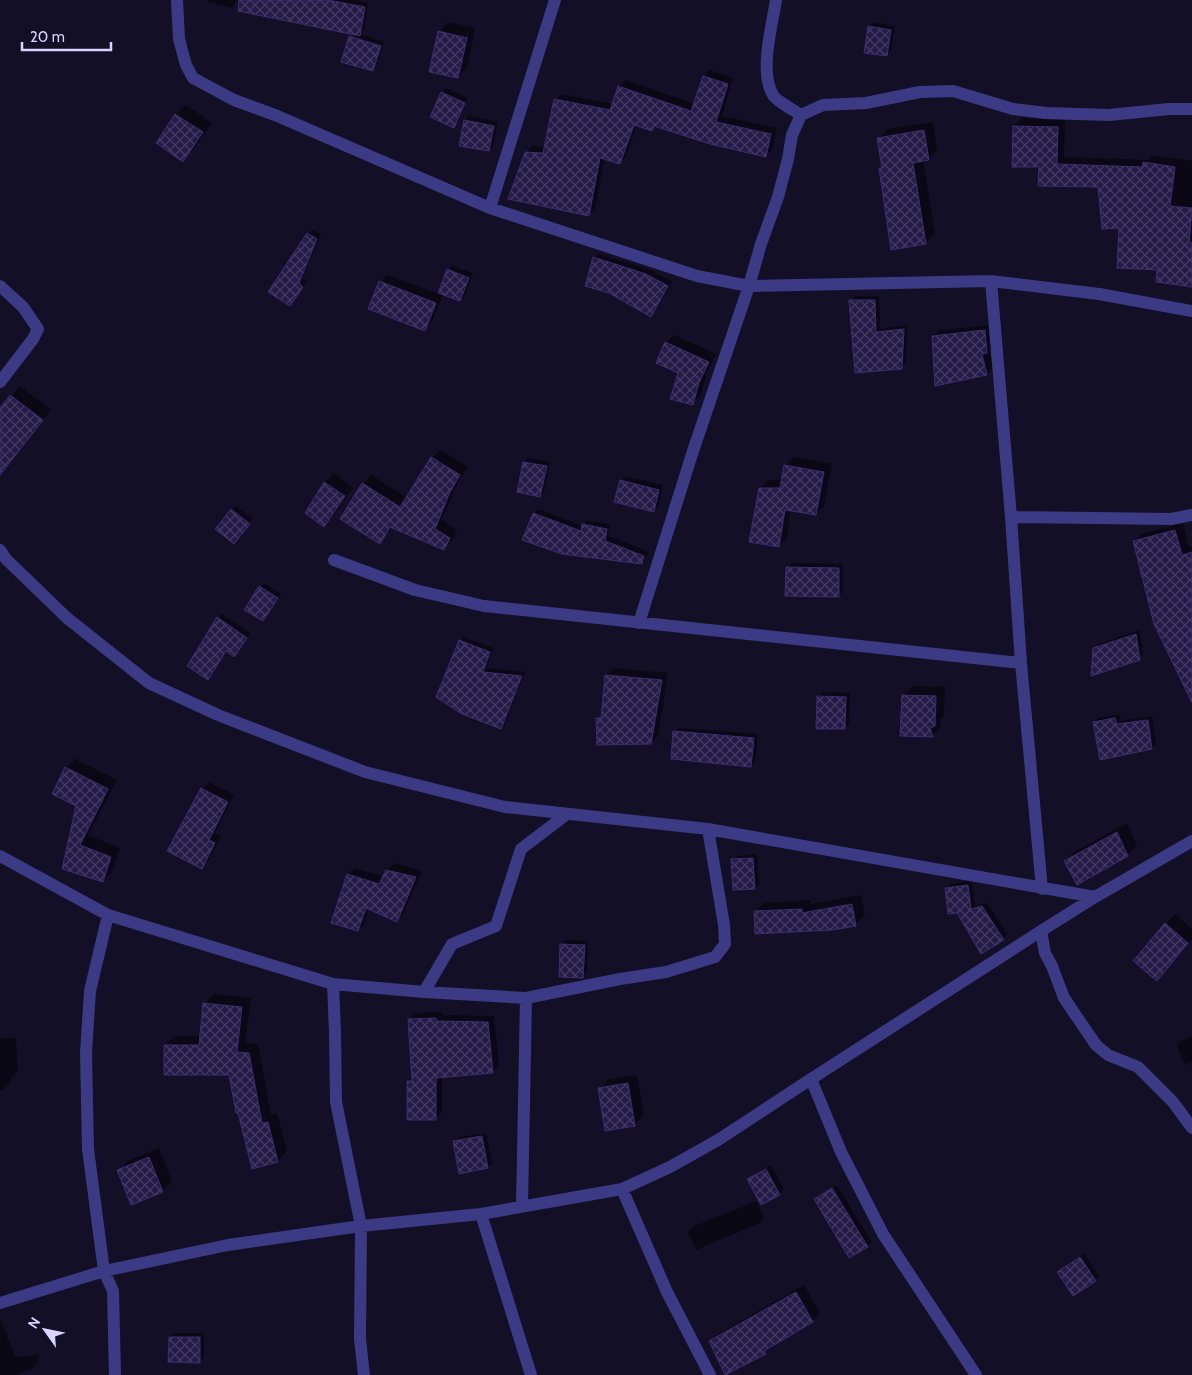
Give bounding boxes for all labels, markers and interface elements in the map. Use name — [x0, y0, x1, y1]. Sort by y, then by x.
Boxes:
scale bar — [22, 20, 111, 52]
text: 20 m — [30, 28, 65, 46]
north arrow — [20, 1305, 70, 1355]
text: N — [24, 1314, 44, 1332]

